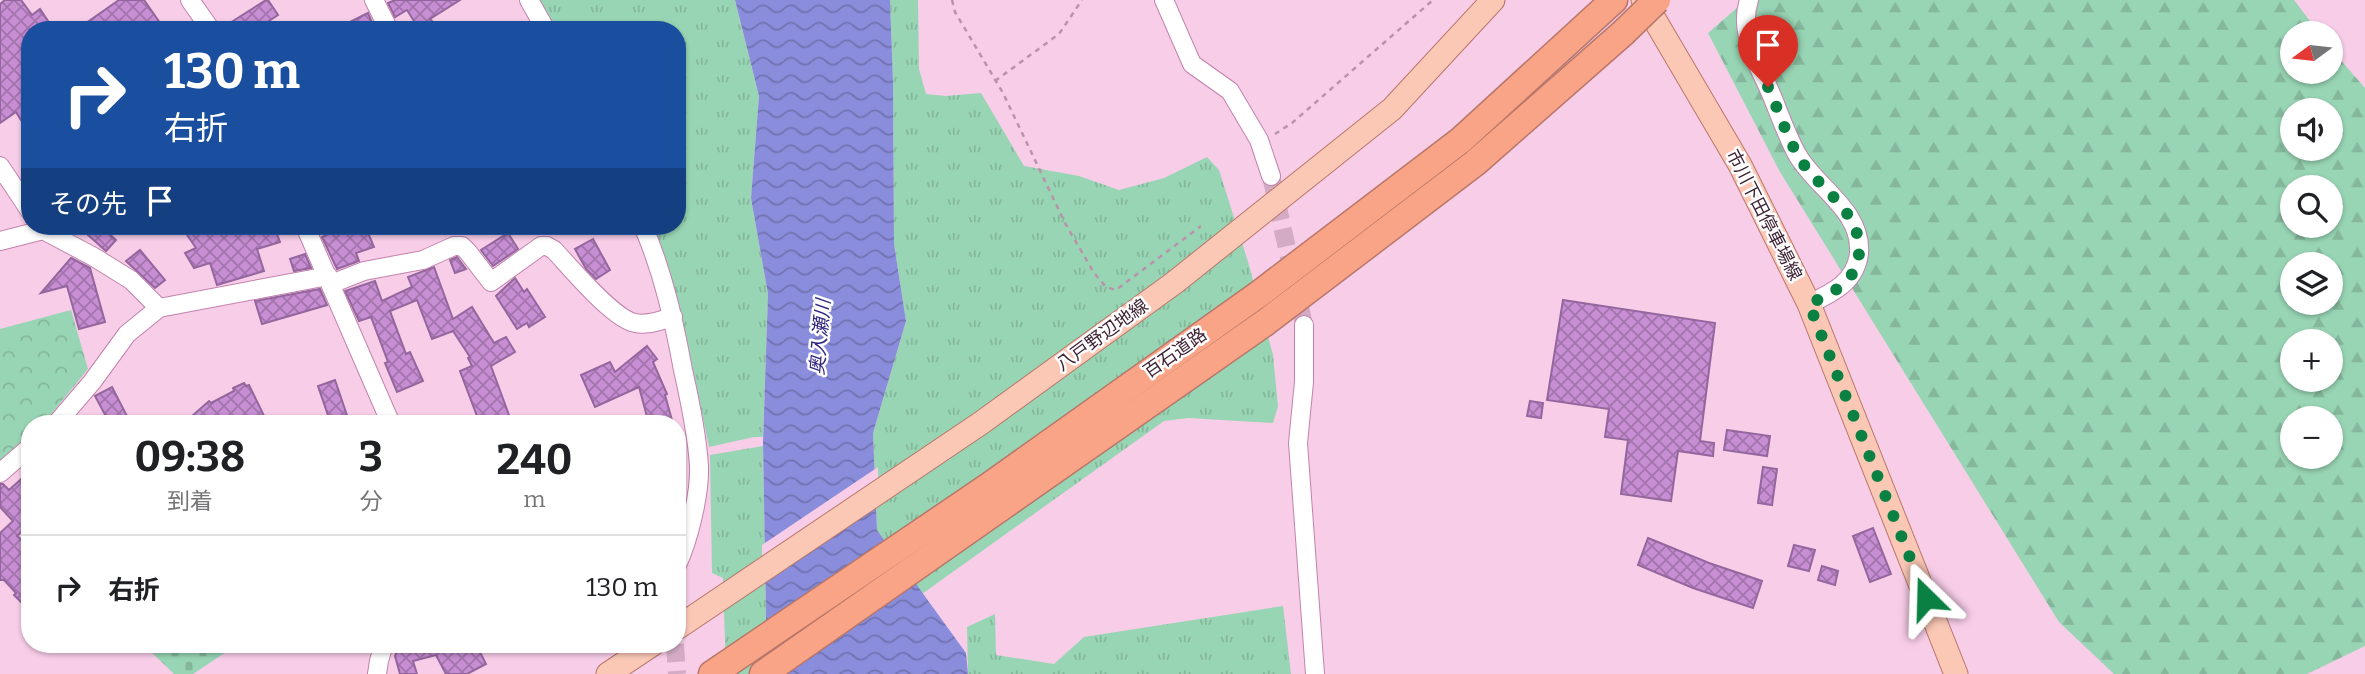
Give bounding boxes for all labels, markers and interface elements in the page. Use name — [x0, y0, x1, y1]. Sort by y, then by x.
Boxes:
pin — [1738, 15, 1798, 87]
north arrow — [2280, 21, 2343, 84]
map controls — [2280, 21, 2343, 469]
icon: arrive — [1749, 26, 1787, 64]
text: 130 m — [164, 42, 300, 101]
icon: right — [49, 49, 140, 140]
button: sound — [2280, 98, 2343, 161]
text: 右折 — [164, 109, 228, 147]
street label: 市川下田停車場線 — [1722, 146, 1806, 284]
button: search — [2280, 175, 2343, 238]
icon: arrive — [141, 182, 179, 220]
text: その先 — [49, 189, 127, 220]
button: layers — [2280, 252, 2343, 315]
street label: 八戸野辺地線 — [1052, 294, 1152, 376]
water label: 奥入瀬川 — [805, 296, 835, 376]
street label: 百石道路 — [1139, 323, 1211, 383]
button: + — [2280, 329, 2343, 392]
button: − — [2280, 406, 2343, 469]
text: 09:38 — [135, 432, 245, 482]
text: 3 — [359, 432, 383, 482]
text: 240 — [497, 435, 572, 485]
text: m — [524, 485, 545, 513]
text: 到着 — [167, 487, 213, 515]
text: 分 — [359, 487, 382, 515]
position arrow — [1889, 561, 1963, 635]
icon: right — [49, 569, 87, 607]
text: 130 m — [586, 572, 658, 603]
text: 右折 — [108, 575, 160, 606]

